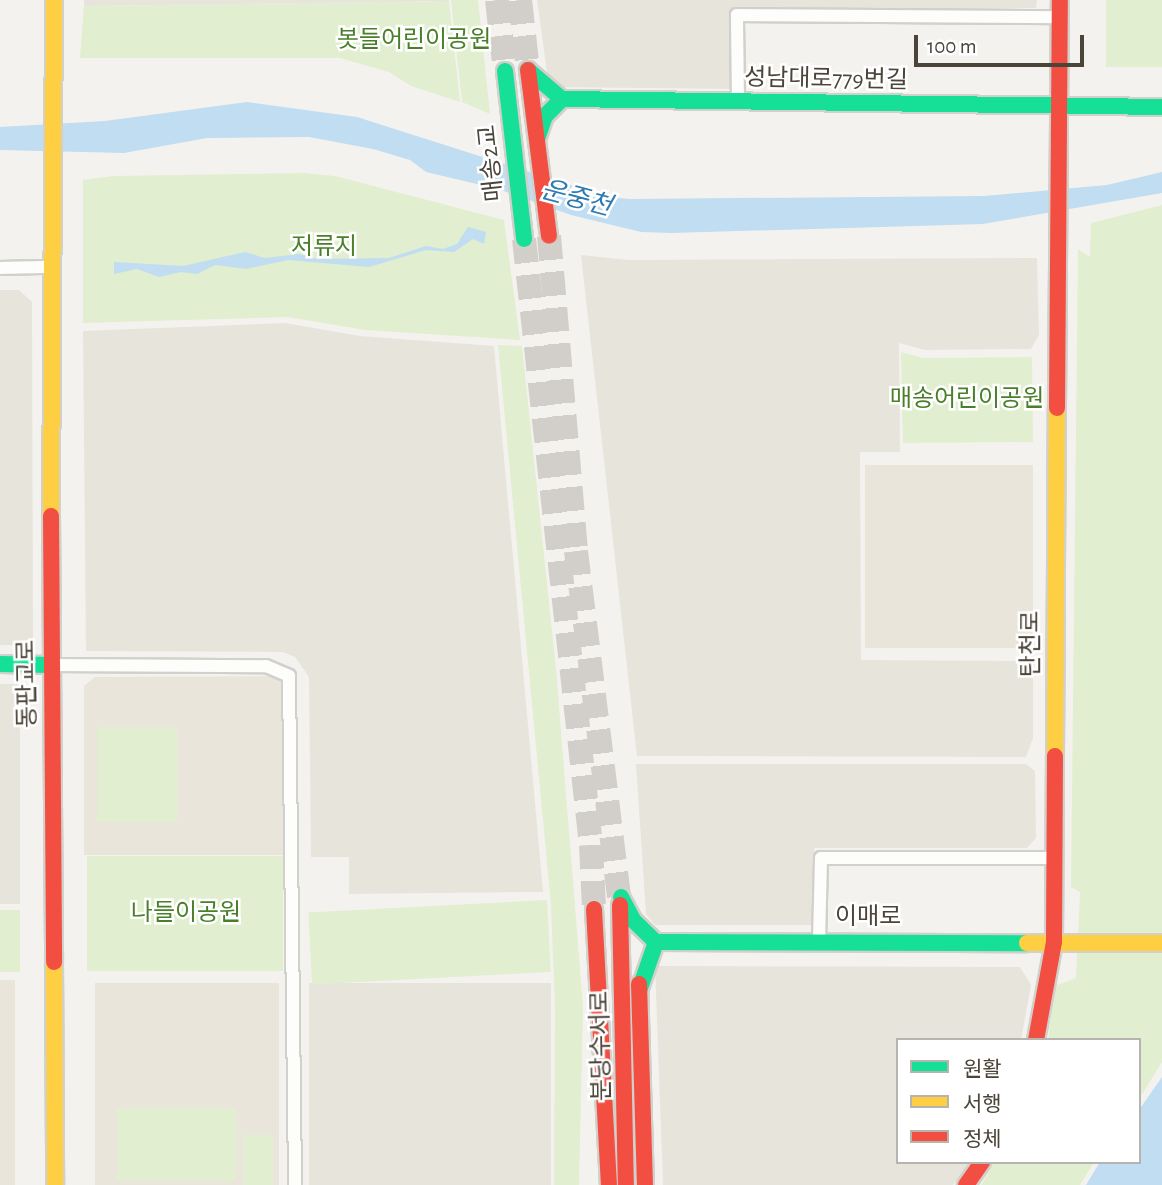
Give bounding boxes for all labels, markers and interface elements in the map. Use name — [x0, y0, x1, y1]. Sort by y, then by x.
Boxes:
scale bar — [917, 21, 1087, 65]
park label: 봇들어린이공원 — [337, 27, 491, 55]
text: 100 m — [927, 36, 977, 57]
street label: 성남대로779번길 — [744, 64, 908, 96]
street label: 매송2교 — [474, 123, 510, 203]
water label: 운중천 — [537, 175, 615, 223]
park label: 저류지 — [291, 234, 357, 262]
park label: 매송어린이공원 — [890, 386, 1044, 414]
street label: 탄천로 — [1018, 611, 1046, 677]
street label: 동판교로 — [13, 640, 43, 728]
park label: 나들이공원 — [131, 900, 241, 928]
street label: 이매로 — [835, 904, 901, 932]
street label: 분당수서로 — [587, 991, 617, 1101]
legend — [896, 1038, 1141, 1164]
text: 원활 — [963, 1059, 1002, 1080]
text: 서행 — [963, 1094, 1002, 1115]
text: 정체 — [963, 1129, 1002, 1150]

